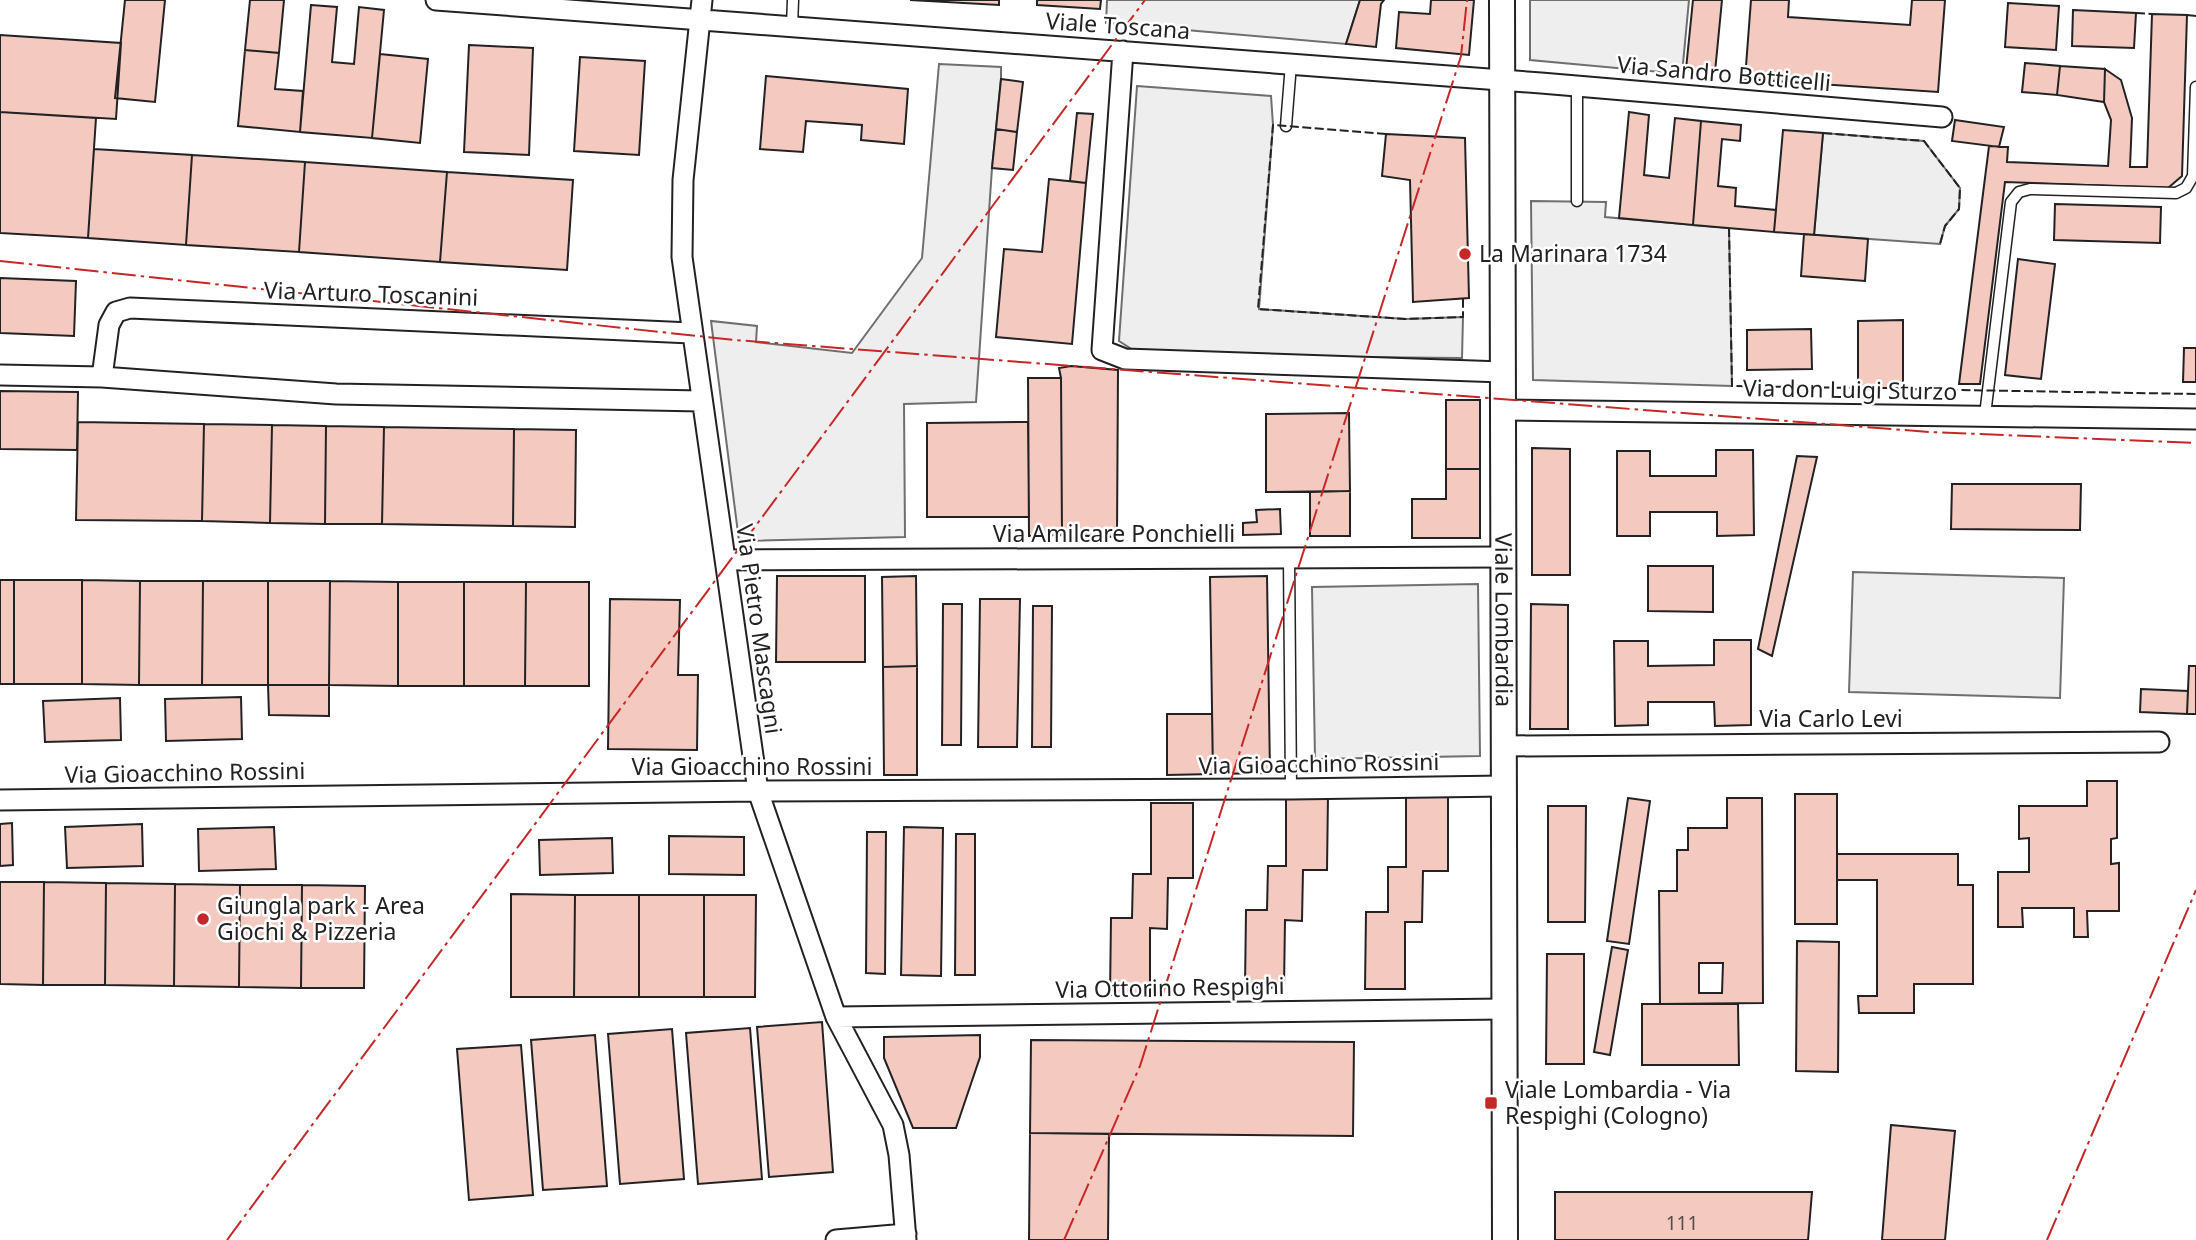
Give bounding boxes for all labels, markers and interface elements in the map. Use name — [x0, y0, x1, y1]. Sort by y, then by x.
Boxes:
street label: Viale Toscana — [1045, 4, 1191, 46]
street label: Via Sandro Botticelli — [1616, 48, 1832, 98]
place label: La Marinara 1734 — [1479, 237, 1667, 269]
marker: La Marinara 1734 — [1457, 246, 1473, 262]
street label: Via Arturo Toscanini — [263, 273, 479, 313]
street label: Via don Luigi Sturzo — [1743, 371, 1958, 407]
street label: Via Amilcare Ponchielli — [993, 517, 1235, 549]
street label: Via Pietro Mascagni — [729, 522, 791, 736]
street label: Viale Lombardia — [1488, 533, 1521, 707]
street label: Via Carlo Levi — [1759, 702, 1903, 734]
street label: Via Gioacchino Rossini — [1198, 745, 1440, 781]
street label: Via Gioacchino Rossini — [632, 750, 872, 782]
street label: Via Gioacchino Rossini — [64, 754, 306, 790]
place label: Giungla park - Area Giochi & Pizzeria — [217, 889, 425, 947]
marker: Giungla park - Area Giochi & Pizzeria — [195, 911, 211, 927]
street label: Via Ottorino Respighi — [1055, 969, 1285, 1005]
place label: Viale Lombardia - Via Respighi (Cologno) — [1505, 1073, 1731, 1131]
marker: Viale Lombardia - Via Respighi (Cologno) — [1483, 1095, 1499, 1111]
house number: 111 — [1666, 1210, 1698, 1236]

